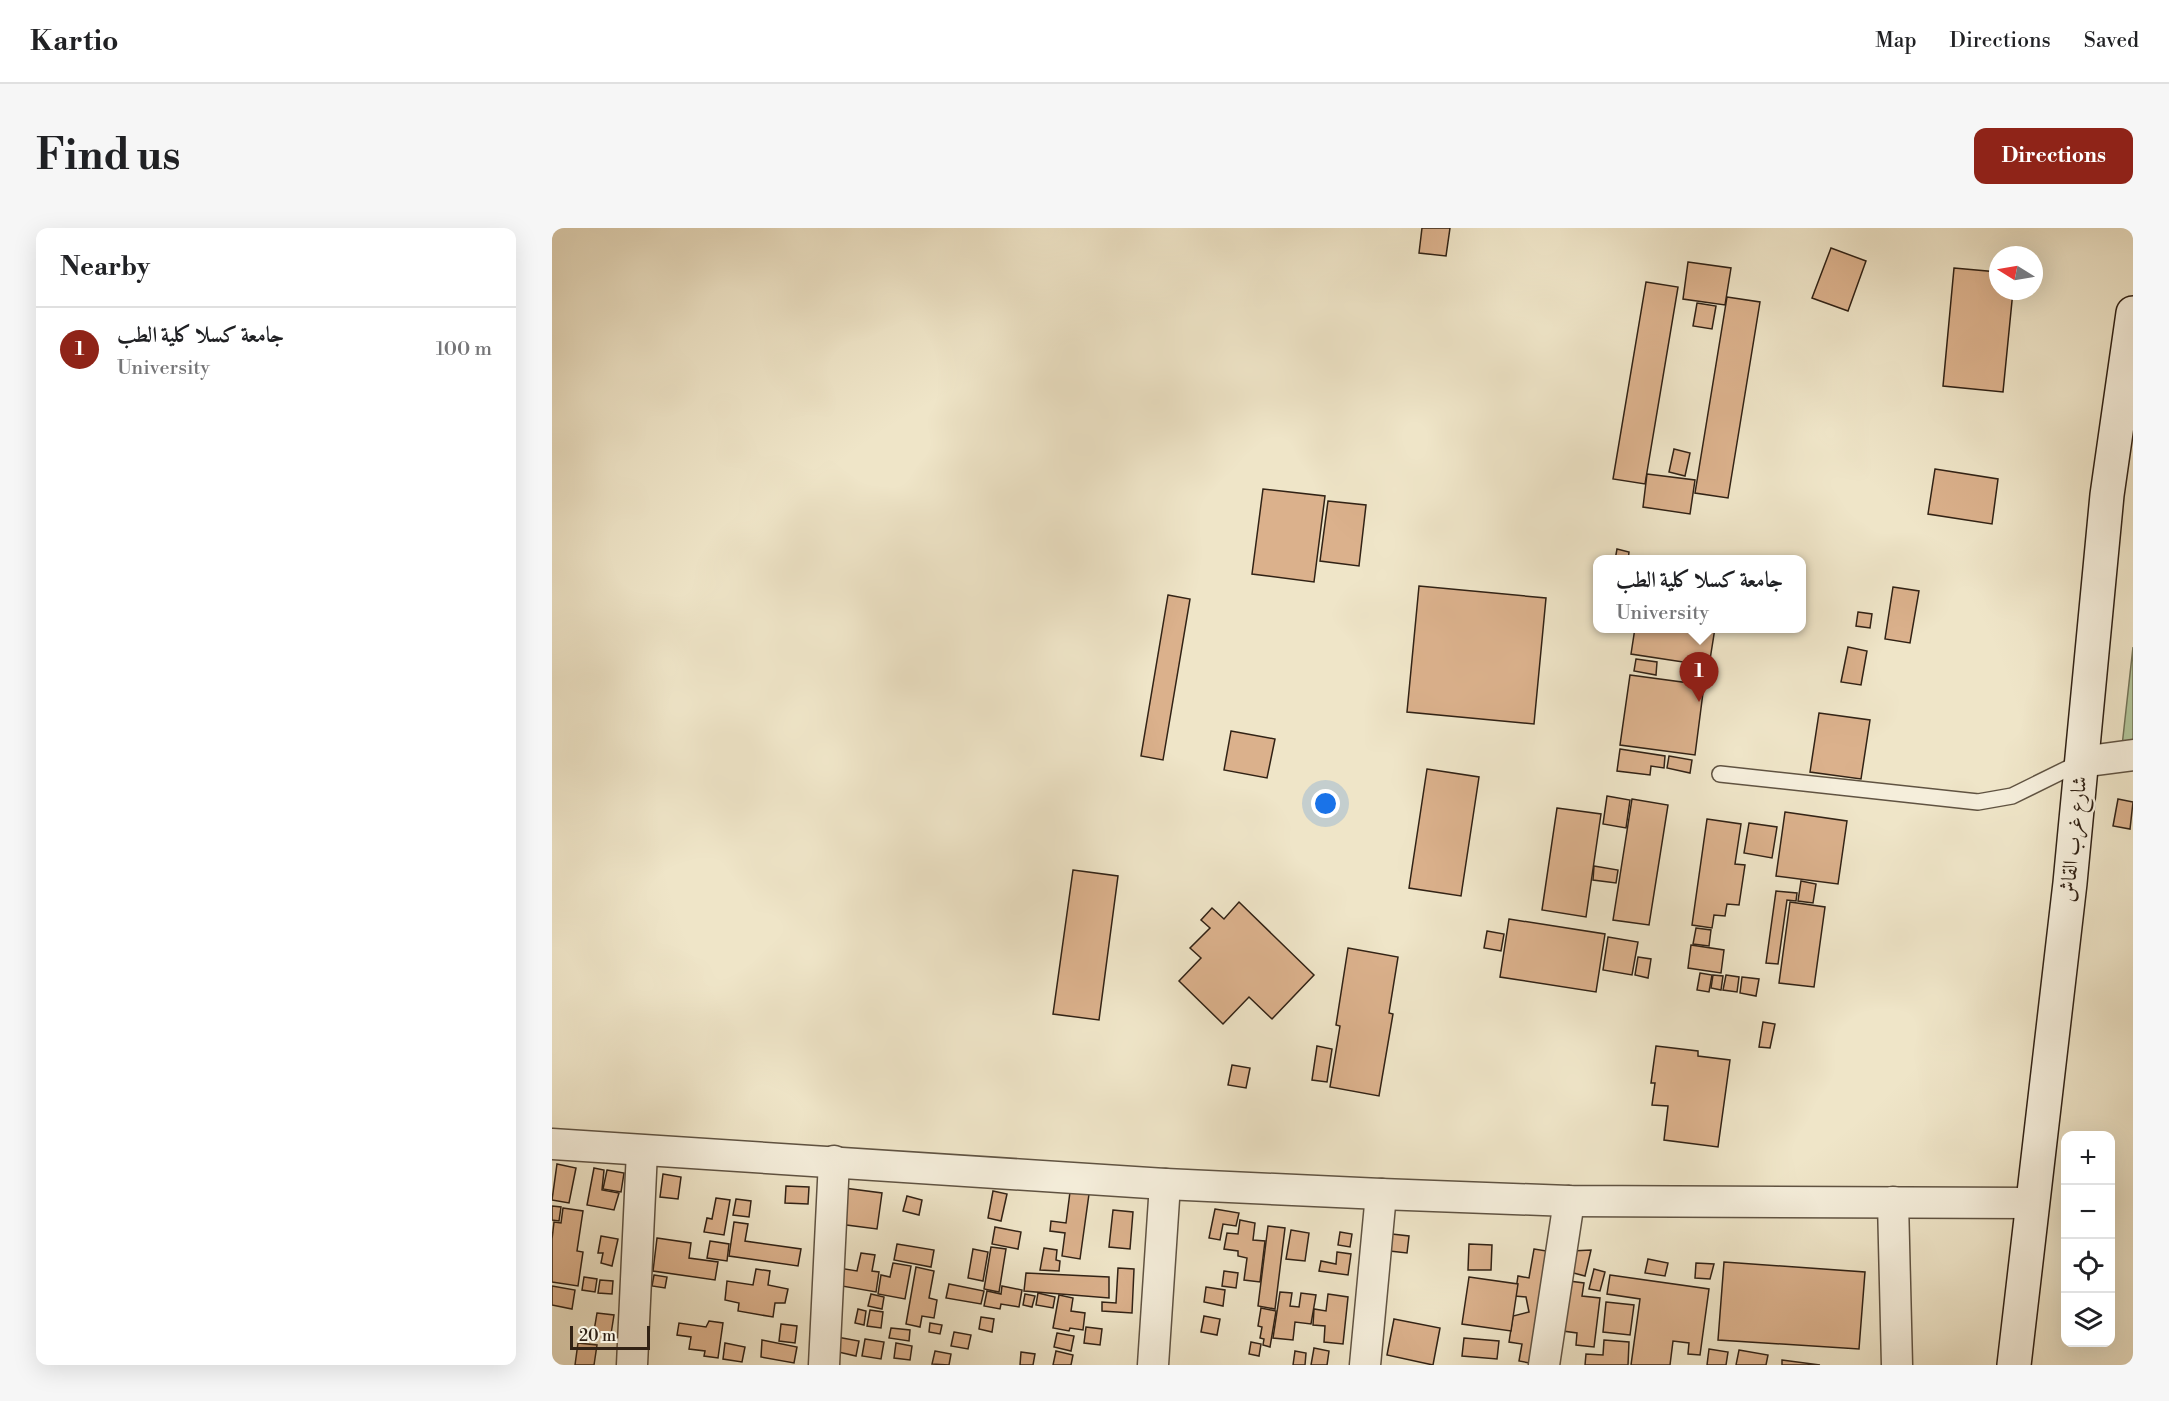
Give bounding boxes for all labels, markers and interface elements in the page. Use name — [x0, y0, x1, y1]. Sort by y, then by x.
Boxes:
text: Kartio — [30, 24, 119, 59]
text: Map — [1875, 28, 1917, 54]
text: Directions — [1950, 28, 2051, 54]
text: Saved — [2084, 28, 2139, 54]
button: Directions — [1974, 128, 2133, 184]
text: Find us — [36, 130, 180, 183]
north arrow — [1989, 246, 2043, 300]
text: Nearby — [60, 251, 150, 283]
text: جامعة كسلا كلية الطب — [117, 322, 284, 349]
text: 1 — [75, 337, 84, 362]
text: 100 m — [436, 337, 492, 362]
text: University — [117, 356, 210, 381]
popup — [1593, 555, 1806, 633]
text: جامعة كسلا كلية الطب — [1616, 567, 1783, 594]
text: University — [1616, 601, 1709, 626]
pin: 1 — [1680, 652, 1718, 702]
street label: شارع غرب القاش — [2054, 775, 2098, 904]
your location — [1311, 789, 1340, 818]
map controls — [2061, 1131, 2115, 1347]
button: + — [2061, 1131, 2115, 1185]
button: − — [2061, 1185, 2115, 1239]
button: locate — [2061, 1239, 2115, 1293]
button: layers — [2061, 1293, 2115, 1347]
scale bar — [570, 1323, 650, 1350]
text: 20 m — [579, 1326, 616, 1346]

